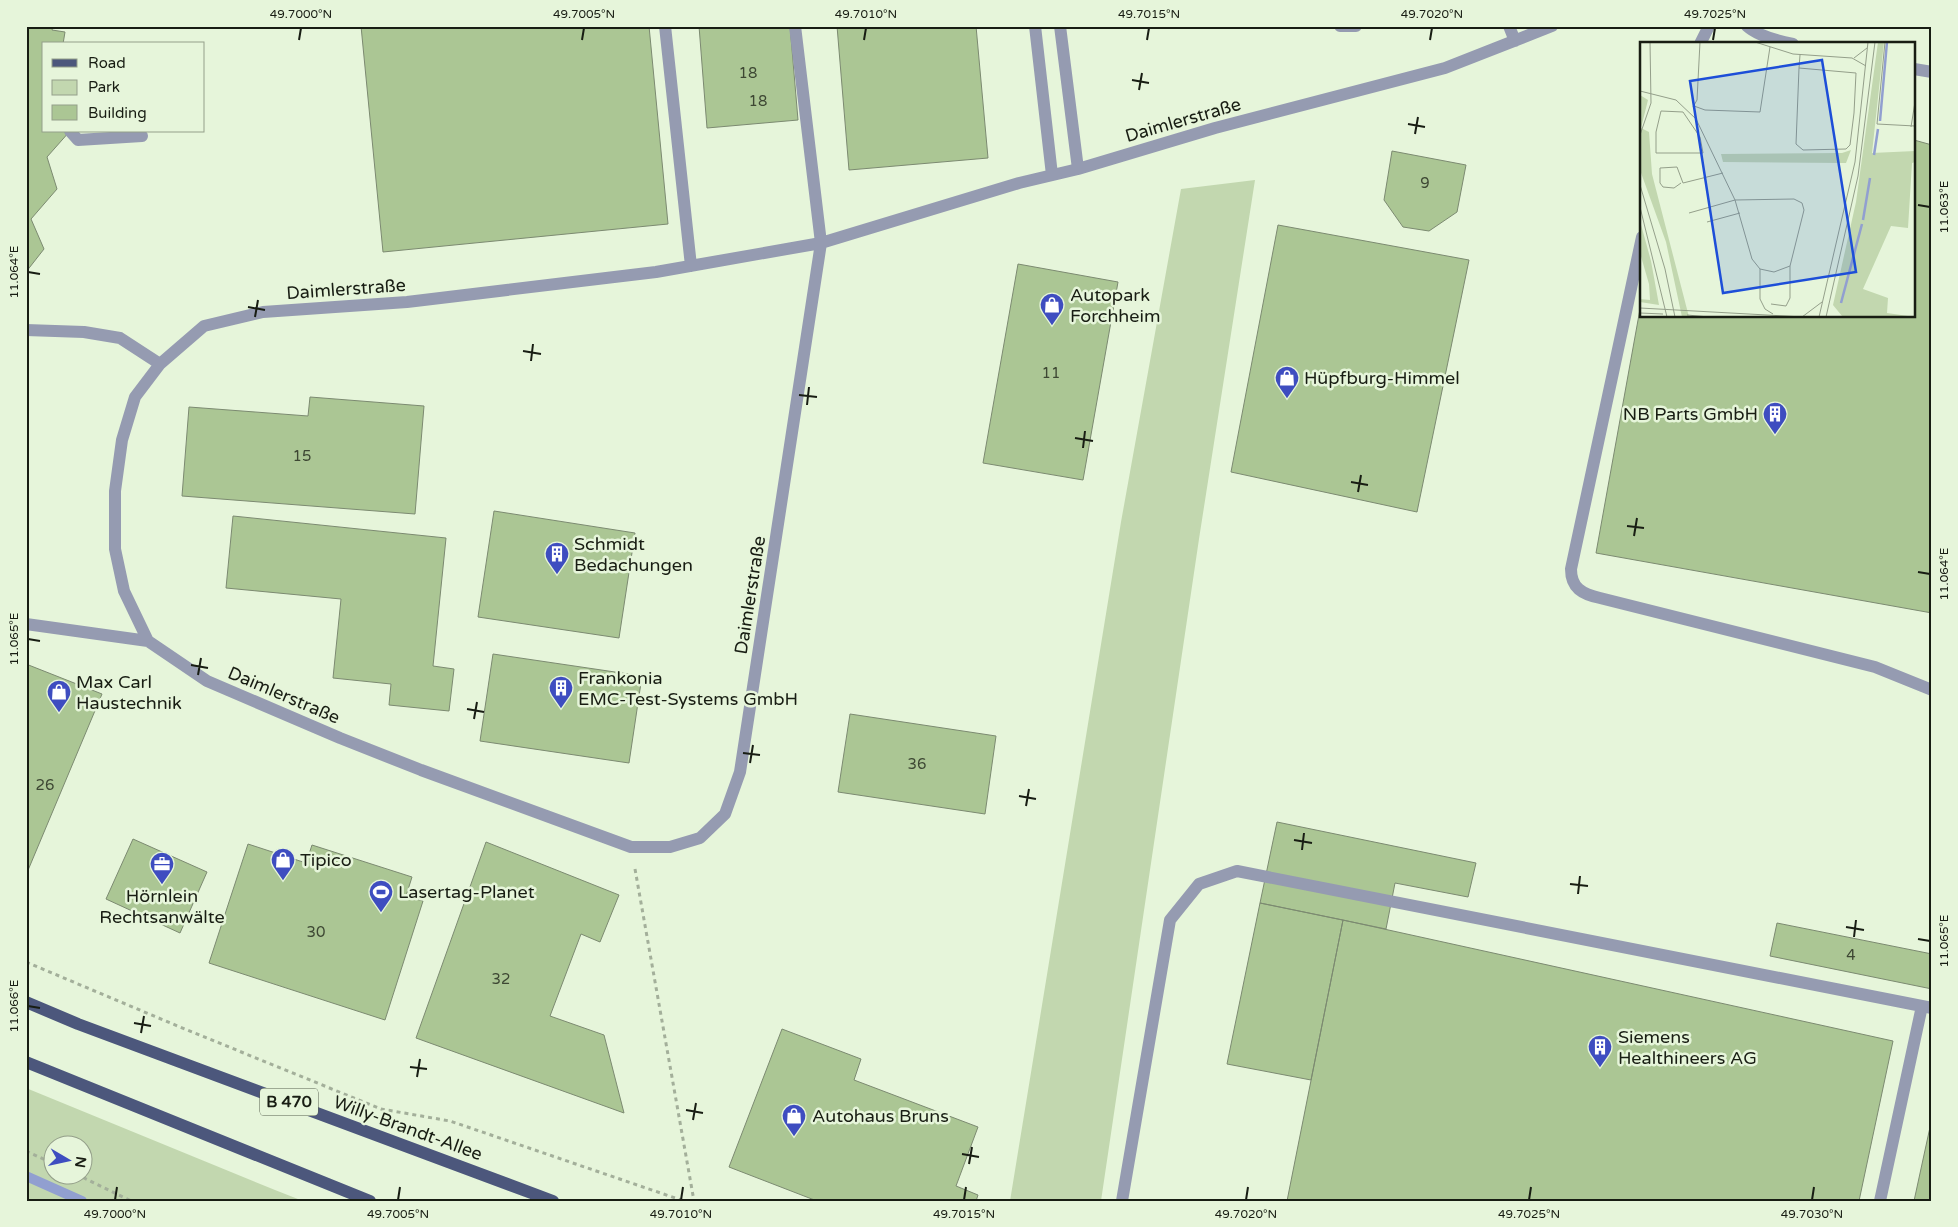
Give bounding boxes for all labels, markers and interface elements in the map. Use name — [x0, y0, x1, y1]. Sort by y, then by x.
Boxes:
text: 49.7000°N — [270, 7, 332, 21]
text: 49.7005°N — [553, 7, 615, 21]
text: 49.7010°N — [835, 7, 897, 21]
text: 49.7015°N — [1118, 7, 1180, 21]
text: 49.7020°N — [1401, 7, 1463, 21]
text: 49.7025°N — [1684, 7, 1746, 21]
legend — [42, 42, 205, 132]
inset map — [1640, 42, 1916, 318]
text: Road — [88, 54, 126, 72]
house number: 18 — [739, 64, 757, 82]
text: Park — [88, 78, 120, 96]
house number: 18 — [749, 92, 767, 110]
street label: Daimlerstraße — [1122, 93, 1244, 147]
text: Building — [88, 104, 147, 122]
house number: 9 — [1420, 174, 1430, 192]
text: 11.063°E — [1937, 180, 1951, 234]
text: 11.064°E — [7, 245, 21, 299]
street label: Daimlerstraße — [286, 274, 406, 304]
place label: Autopark Forchheim — [1070, 284, 1161, 327]
shop icon: Autopark Forchheim — [1039, 292, 1065, 326]
house number: 11 — [1042, 364, 1060, 382]
shop icon: Hüpfburg-Himmel — [1274, 365, 1300, 399]
place label: Hüpfburg-Himmel — [1304, 367, 1460, 389]
building icon: NB Parts GmbH — [1762, 401, 1788, 435]
place label: NB Parts GmbH — [1623, 403, 1758, 425]
house number: 15 — [293, 447, 311, 465]
place label: Schmidt Bedachungen — [574, 533, 693, 576]
street label: Daimlerstraße — [730, 534, 770, 656]
building icon: Schmidt Bedachungen — [544, 541, 570, 575]
text: 11.064°E — [1937, 547, 1951, 601]
text: 11.065°E — [7, 612, 21, 665]
street label: Daimlerstraße — [225, 662, 343, 728]
place label: Frankonia EMC-Test-Systems GmbH — [578, 667, 798, 710]
place label: Max Carl Haustechnik — [76, 671, 182, 714]
building icon: Frankonia EMC-Test-Systems GmbH — [548, 675, 574, 709]
shop icon: Max Carl Haustechnik — [46, 679, 72, 713]
house number: 36 — [908, 755, 926, 773]
house number: 26 — [36, 776, 54, 794]
shop icon: Tipico — [270, 847, 296, 881]
place label: Tipico — [300, 849, 352, 871]
office icon: Hörnlein Rechtsanwälte — [149, 851, 175, 885]
sports icon: Lasertag-Planet — [368, 879, 394, 913]
place label: Lasertag-Planet — [398, 881, 535, 903]
place label: Hörnlein Rechtsanwälte — [99, 885, 225, 928]
text: 11.065°E — [1937, 914, 1951, 967]
house number: 30 — [307, 923, 325, 941]
house number: 4 — [1846, 946, 1856, 964]
house number: 32 — [492, 970, 510, 988]
text: 11.066°E — [7, 979, 21, 1032]
place label: Siemens Healthineers AG — [1618, 1026, 1757, 1069]
building icon: Siemens Healthineers AG — [1587, 1034, 1613, 1068]
road number: B 470 — [260, 1088, 318, 1116]
street label: Willy-Brandt-Allee — [331, 1091, 485, 1165]
shop icon: Autohaus Bruns — [781, 1103, 807, 1137]
place label: Autohaus Bruns — [812, 1105, 949, 1127]
north arrow — [42, 1134, 92, 1184]
text: N — [71, 1155, 90, 1169]
text: 49.7000°N — [84, 1207, 146, 1221]
text: 49.7005°N — [367, 1207, 429, 1221]
text: 49.7010°N — [650, 1207, 712, 1221]
text: 49.7015°N — [933, 1207, 995, 1221]
text: 49.7020°N — [1215, 1207, 1277, 1221]
text: 49.7025°N — [1498, 1207, 1560, 1221]
text: 49.7030°N — [1781, 1207, 1843, 1221]

